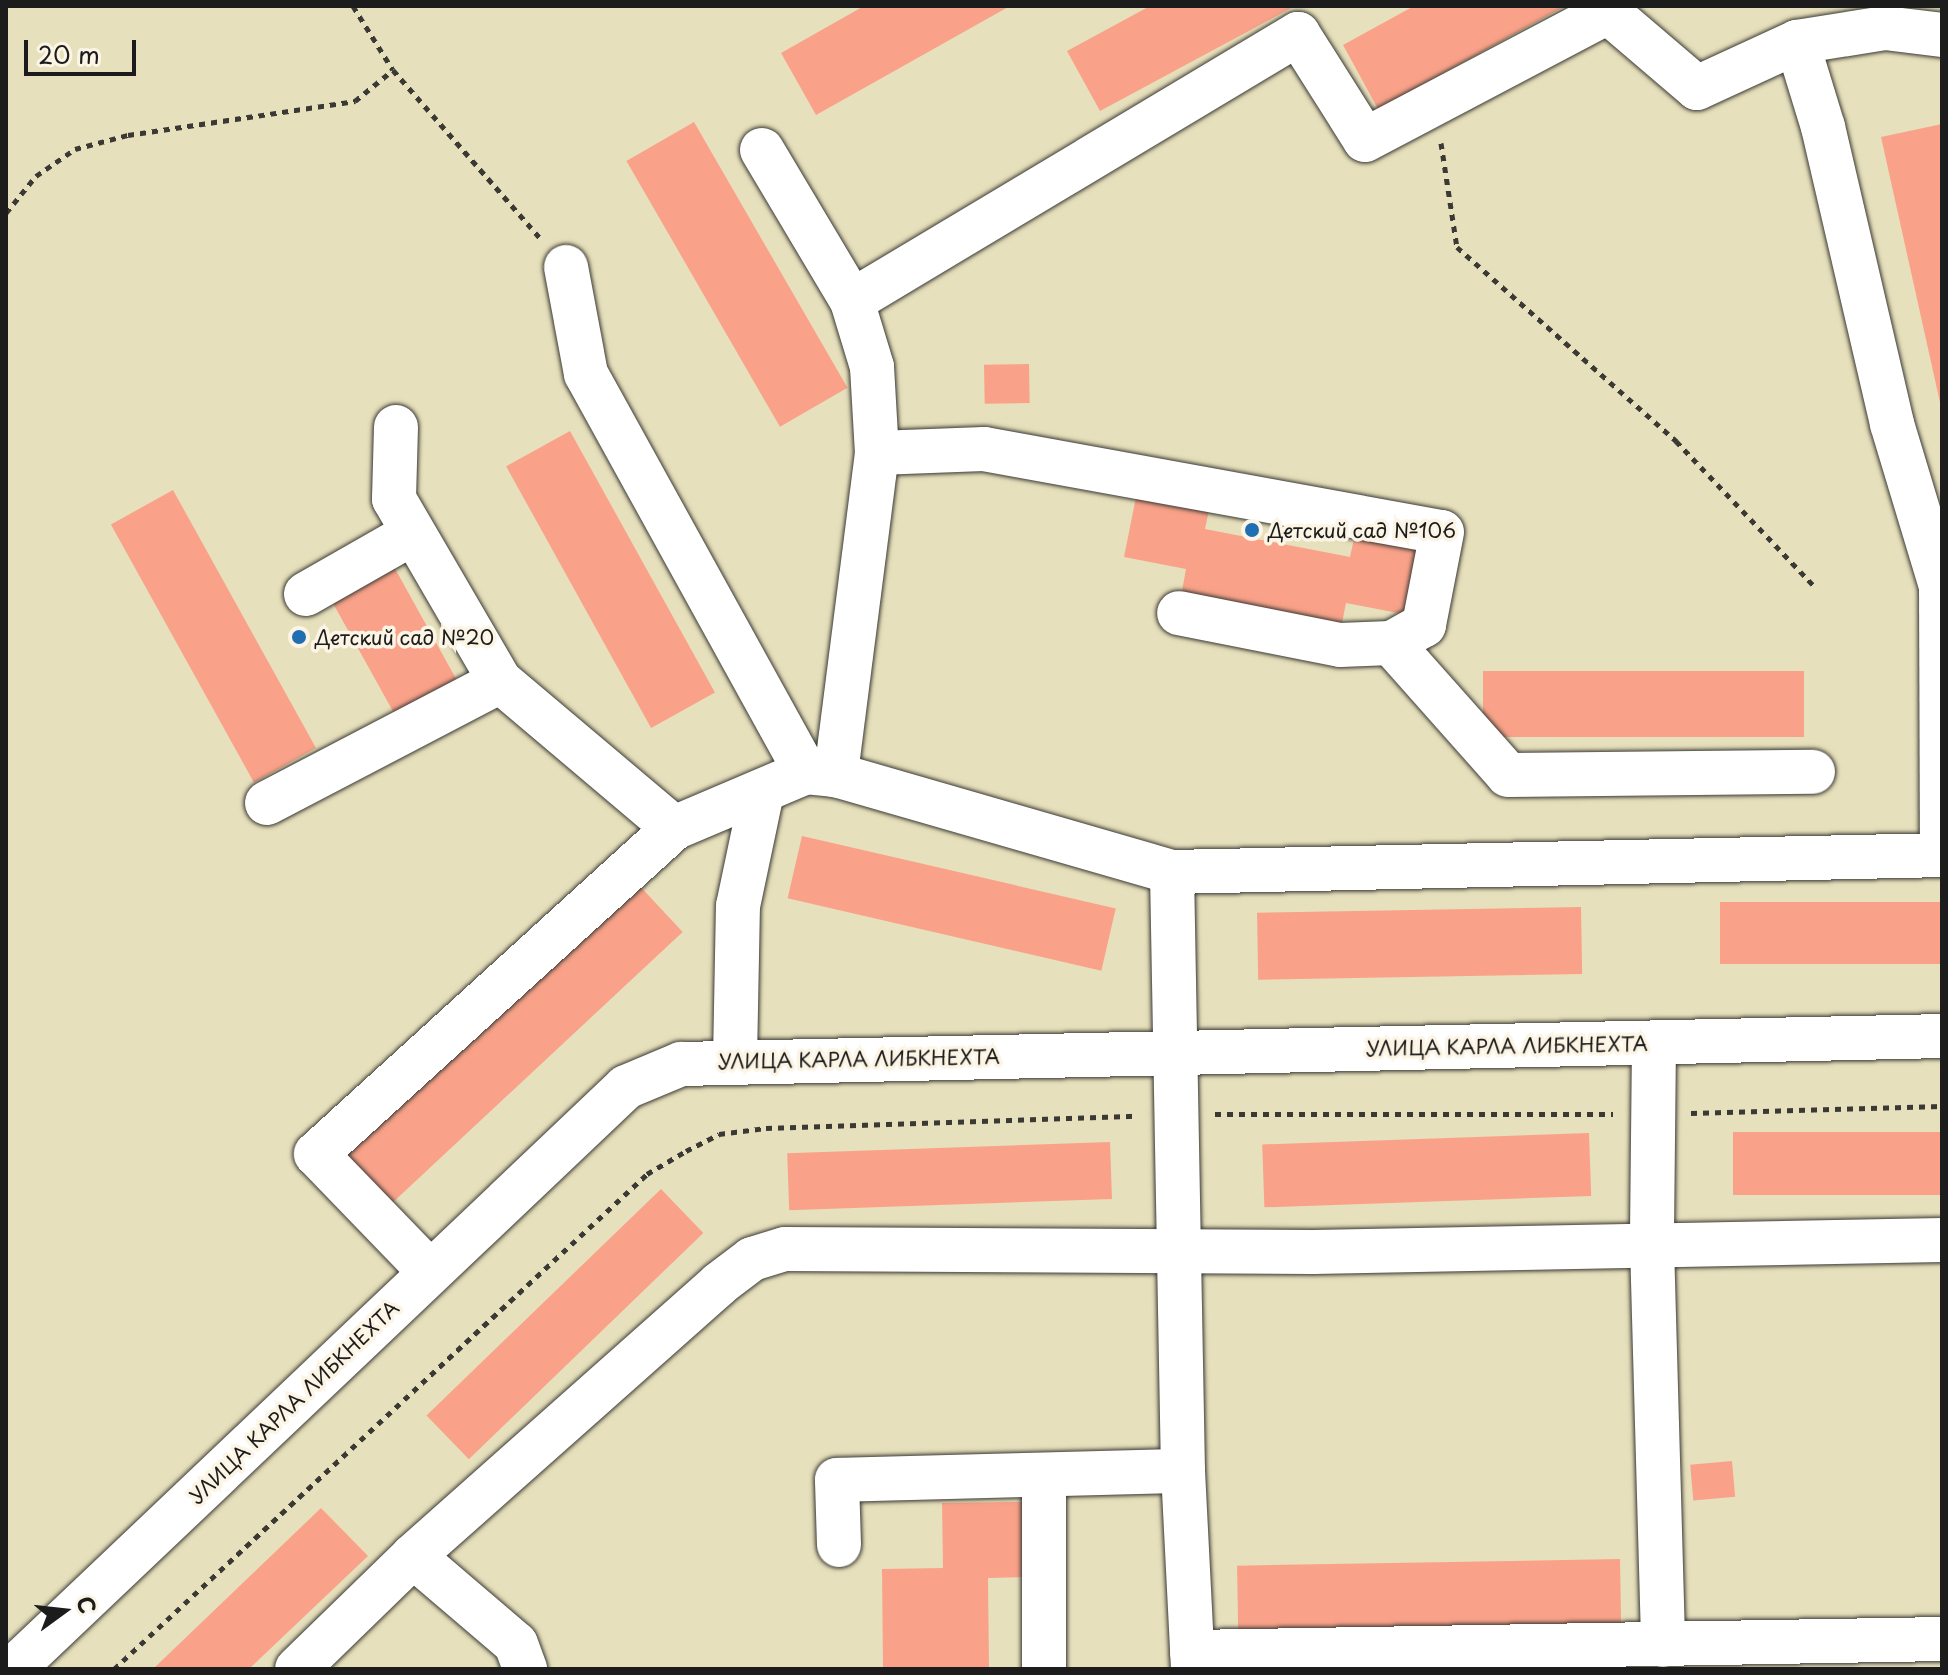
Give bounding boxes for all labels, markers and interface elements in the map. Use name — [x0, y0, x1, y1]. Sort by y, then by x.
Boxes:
scale bar — [28, 24, 140, 74]
text: 20 m — [38, 36, 100, 72]
place label: Детский сад №106 — [1268, 518, 1458, 542]
marker: Детский сад №106 — [1243, 521, 1261, 539]
place label: Детский сад №20 — [315, 625, 496, 649]
marker: Детский сад №20 — [290, 628, 308, 646]
street label: УЛИЦА КАРЛА ЛИБКНЕХТА — [1366, 1032, 1648, 1060]
street label: УЛИЦА КАРЛА ЛИБКНЕХТА — [718, 1045, 1000, 1073]
street label: УЛИЦА КАРЛА ЛИБКНЕХТА — [184, 1295, 404, 1509]
north arrow — [24, 1571, 104, 1651]
text: С — [70, 1592, 106, 1617]

